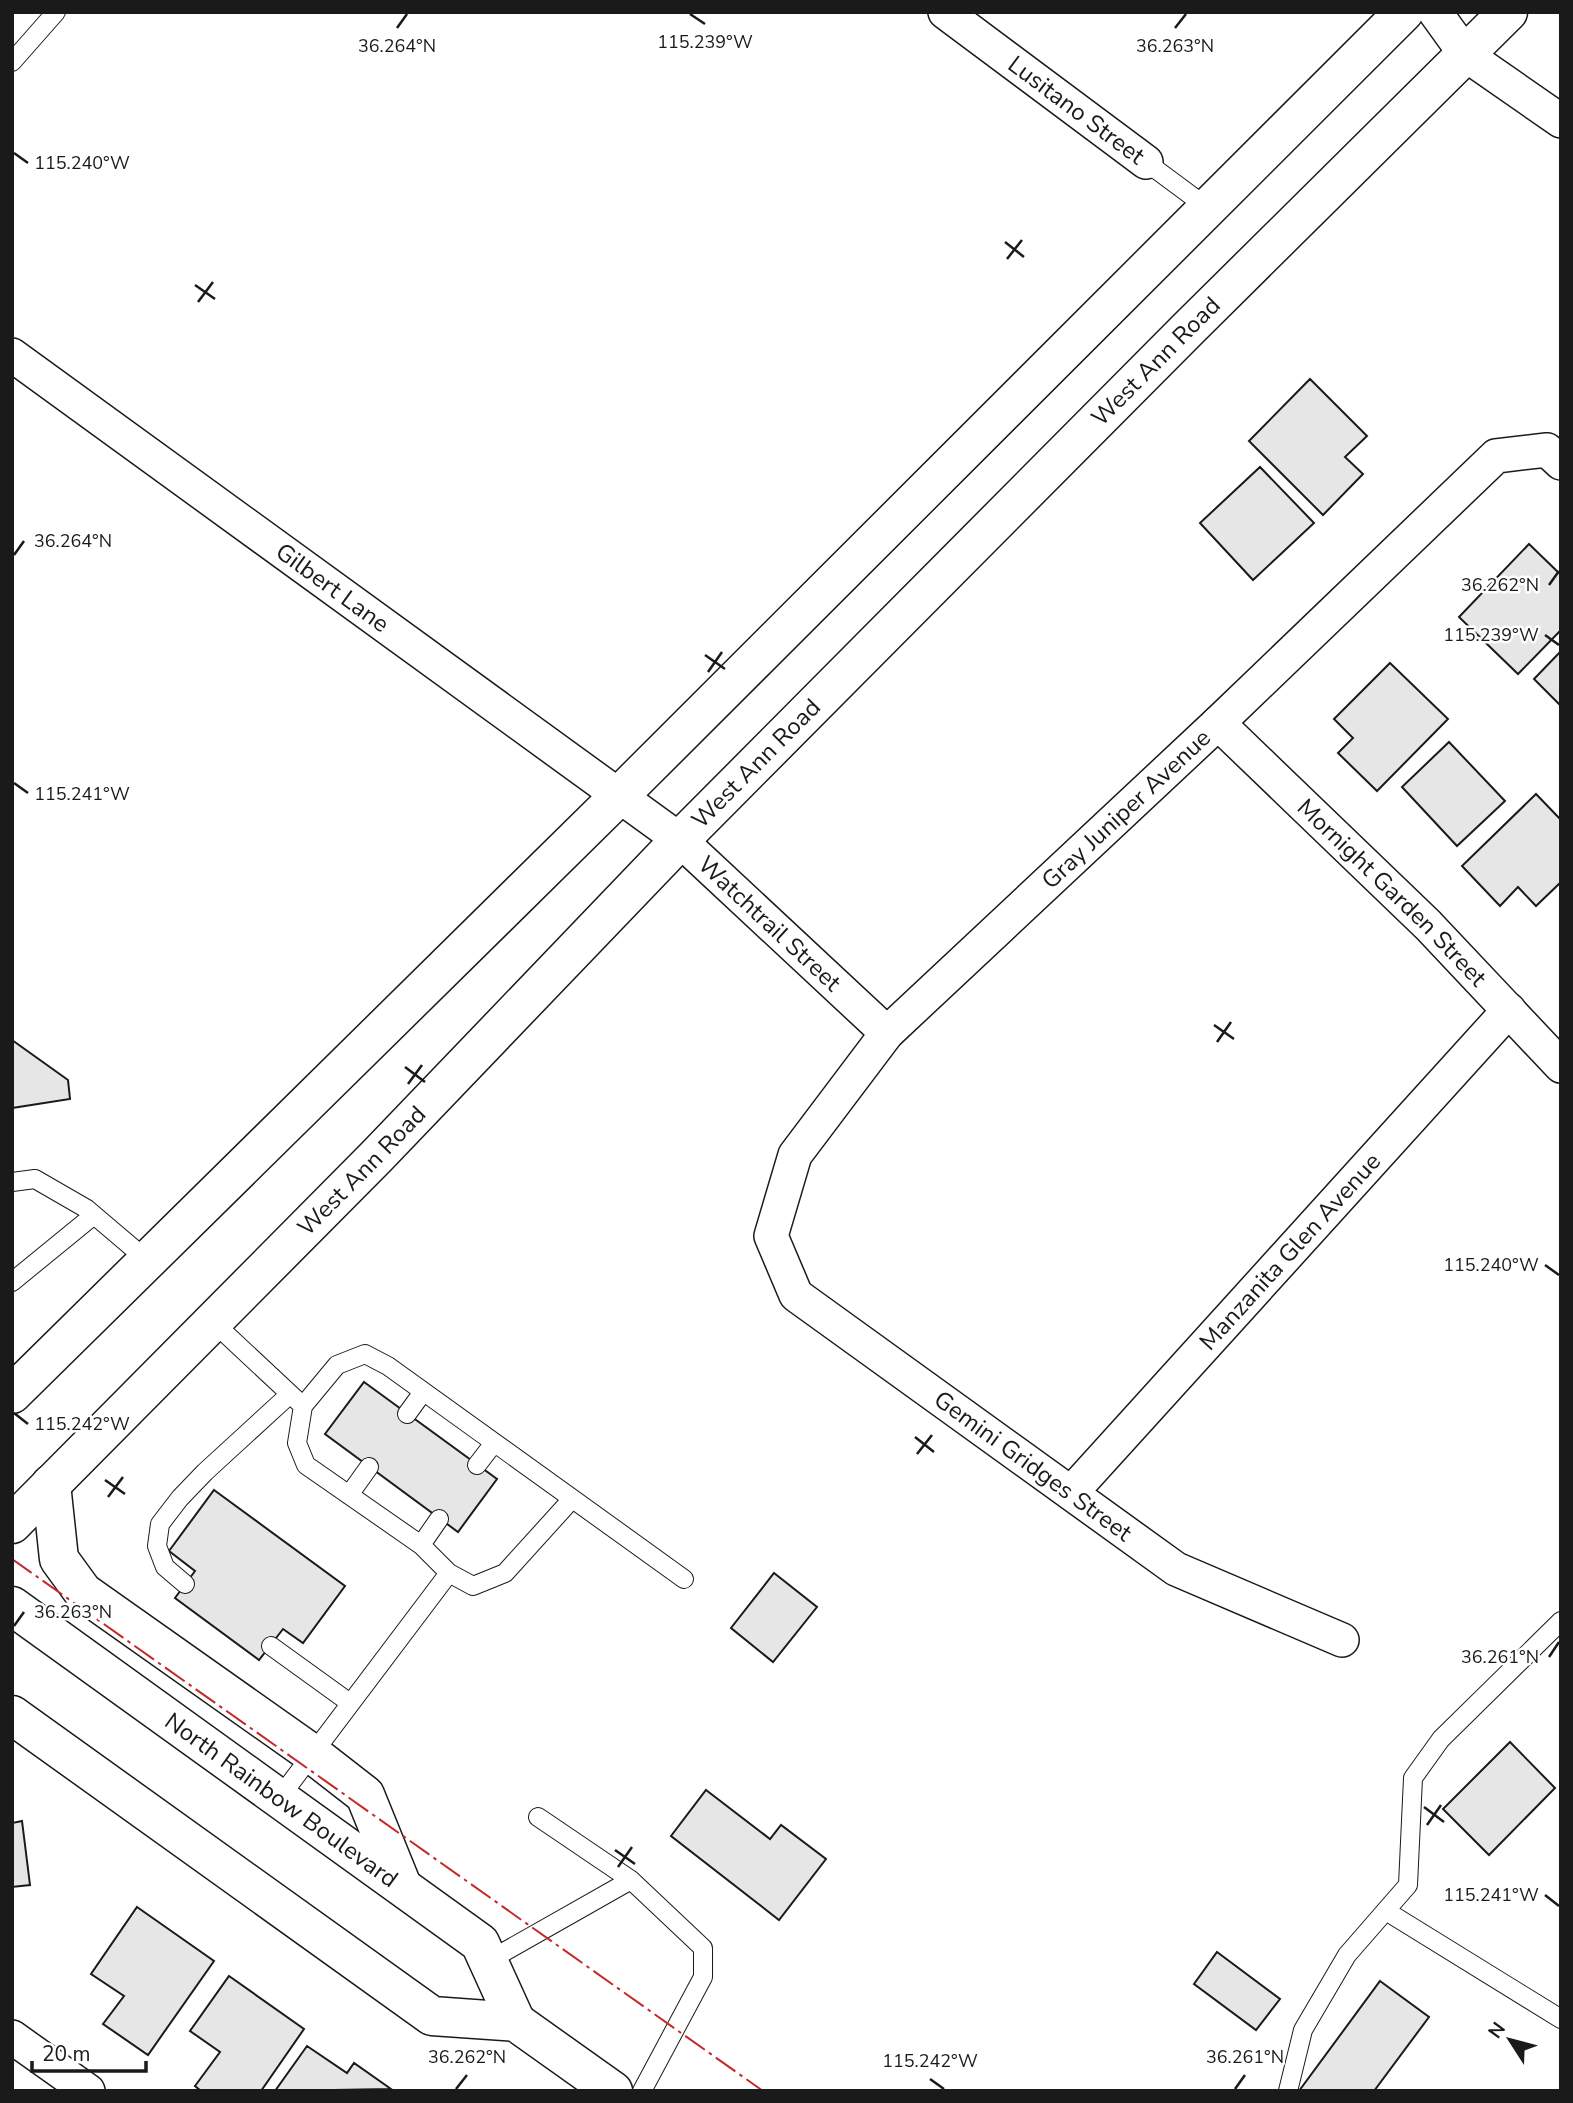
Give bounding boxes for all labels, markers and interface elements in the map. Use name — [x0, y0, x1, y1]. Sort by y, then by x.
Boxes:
text: 115.239°W — [657, 30, 753, 54]
text: 36.264°N — [358, 34, 436, 58]
text: 36.263°N — [1136, 34, 1214, 58]
street label: Lusitano Street — [1001, 48, 1152, 172]
text: 115.240°W — [34, 151, 130, 175]
street label: West Ann Road — [1084, 290, 1227, 433]
text: 36.264°N — [34, 529, 112, 553]
street label: Gilbert Lane — [269, 536, 396, 640]
text: 36.262°N — [1461, 573, 1539, 597]
text: 115.239°W — [1443, 623, 1539, 647]
street label: West Ann Road — [685, 692, 828, 835]
street label: Gray Juniper Avenue — [1035, 722, 1218, 896]
text: 115.241°W — [34, 782, 130, 806]
street label: Mornight Garden Street — [1290, 792, 1494, 994]
street label: Watchtrail Street — [691, 849, 849, 999]
street label: West Ann Road — [291, 1099, 433, 1243]
street label: Manzanita Glen Avenue — [1192, 1146, 1388, 1357]
text: 115.240°W — [1443, 1253, 1539, 1277]
street label: Gemini Gridges Street — [928, 1383, 1139, 1549]
text: 115.242°W — [34, 1412, 130, 1436]
text: 36.263°N — [34, 1600, 112, 1624]
text: 36.261°N — [1461, 1645, 1539, 1669]
street label: North Rainbow Boulevard — [158, 1705, 404, 1895]
text: 115.241°W — [1443, 1883, 1539, 1907]
north arrow — [1475, 2005, 1545, 2075]
text: N — [1482, 2017, 1512, 2044]
scale bar — [32, 2030, 145, 2074]
text: 20 m — [42, 2040, 91, 2068]
text: 36.262°N — [428, 2045, 506, 2069]
text: 36.261°N — [1206, 2045, 1284, 2069]
text: 115.242°W — [882, 2049, 978, 2073]

